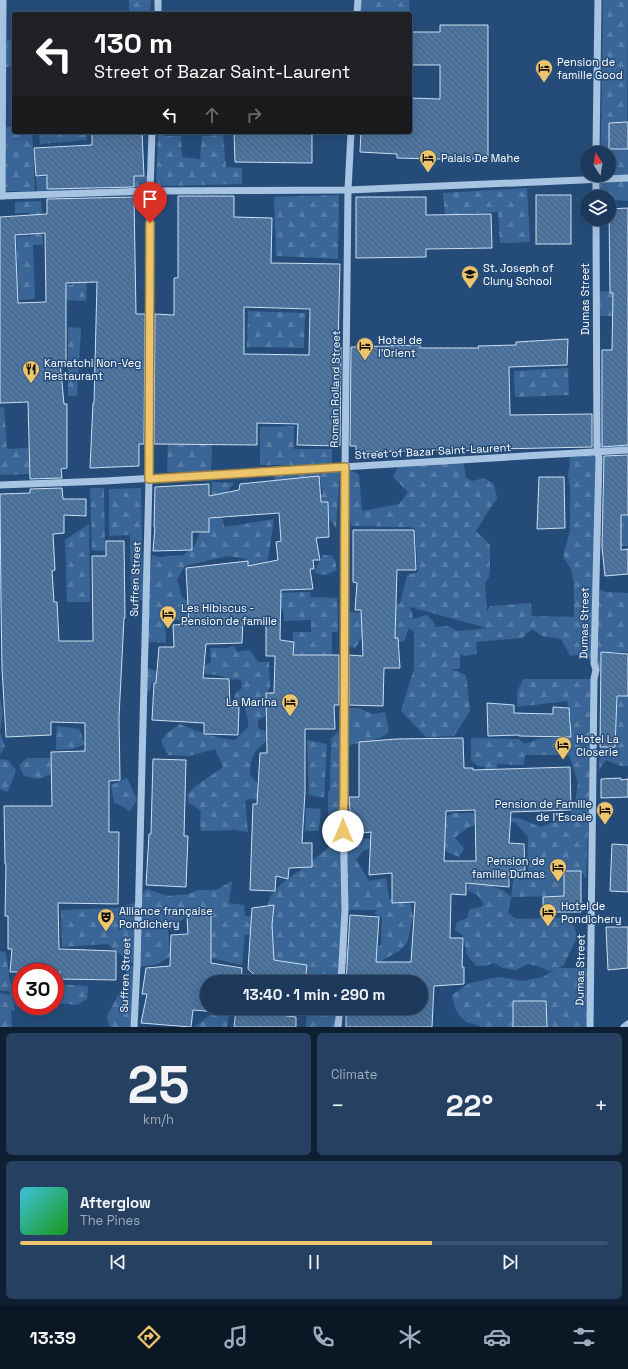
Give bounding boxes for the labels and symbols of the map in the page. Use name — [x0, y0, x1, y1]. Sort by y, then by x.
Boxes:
place label: Pension de famille Good — [557, 55, 623, 82]
hotel icon: Pension de famille Good — [534, 58, 554, 83]
north arrow — [580, 146, 616, 182]
hotel icon: Palais De Mahe — [418, 148, 438, 173]
place label: Palais De Mahe — [441, 151, 520, 165]
pin — [133, 182, 167, 223]
place label: St. Joseph of Cluny School — [483, 261, 554, 288]
street label: Dumas Street — [578, 263, 592, 335]
school or university icon: St. Joseph of Cluny School — [460, 264, 480, 289]
street label: Romain Rolland Street — [327, 330, 343, 448]
place label: Hotel de l'Orient — [378, 333, 422, 360]
hotel icon: Hotel de l'Orient — [355, 336, 375, 361]
place label: Kamatchi Non-Veg Restaurant — [44, 356, 141, 383]
restaurant icon: Kamatchi Non-Veg Restaurant — [21, 359, 41, 384]
street label: Street of Bazar Saint-Laurent — [354, 440, 512, 462]
street label: Suffren Street — [127, 541, 143, 617]
street label: Dumas Street — [576, 587, 592, 659]
place label: Les Hibiscus - Pension de famille — [181, 601, 277, 628]
hotel icon: Les Hibiscus - Pension de famille — [158, 604, 178, 629]
hotel icon: La Marina — [280, 692, 300, 717]
place label: La Marina — [226, 695, 278, 709]
place label: Hotel La Closerie — [576, 732, 620, 759]
hotel icon: Hotel La Closerie — [553, 735, 573, 760]
place label: Pension de Famille de l'Escale — [495, 797, 592, 824]
hotel icon: Pension de Famille de l'Escale — [595, 800, 615, 825]
position arrow — [322, 810, 364, 852]
place label: Pension de famille Dumas — [471, 854, 545, 881]
hotel icon: Pension de famille Dumas — [548, 857, 568, 882]
place label: Hotel de Pondichery — [561, 899, 621, 926]
hotel icon: Hotel de Pondichery — [538, 902, 558, 927]
place label: Alliance française Pondichéry — [119, 904, 213, 931]
theatre icon: Alliance française Pondichéry — [96, 907, 116, 932]
street label: Dumas Street — [572, 934, 588, 1006]
street label: Suffren Street — [117, 937, 133, 1013]
speed limit sign: 30 — [12, 963, 64, 1015]

